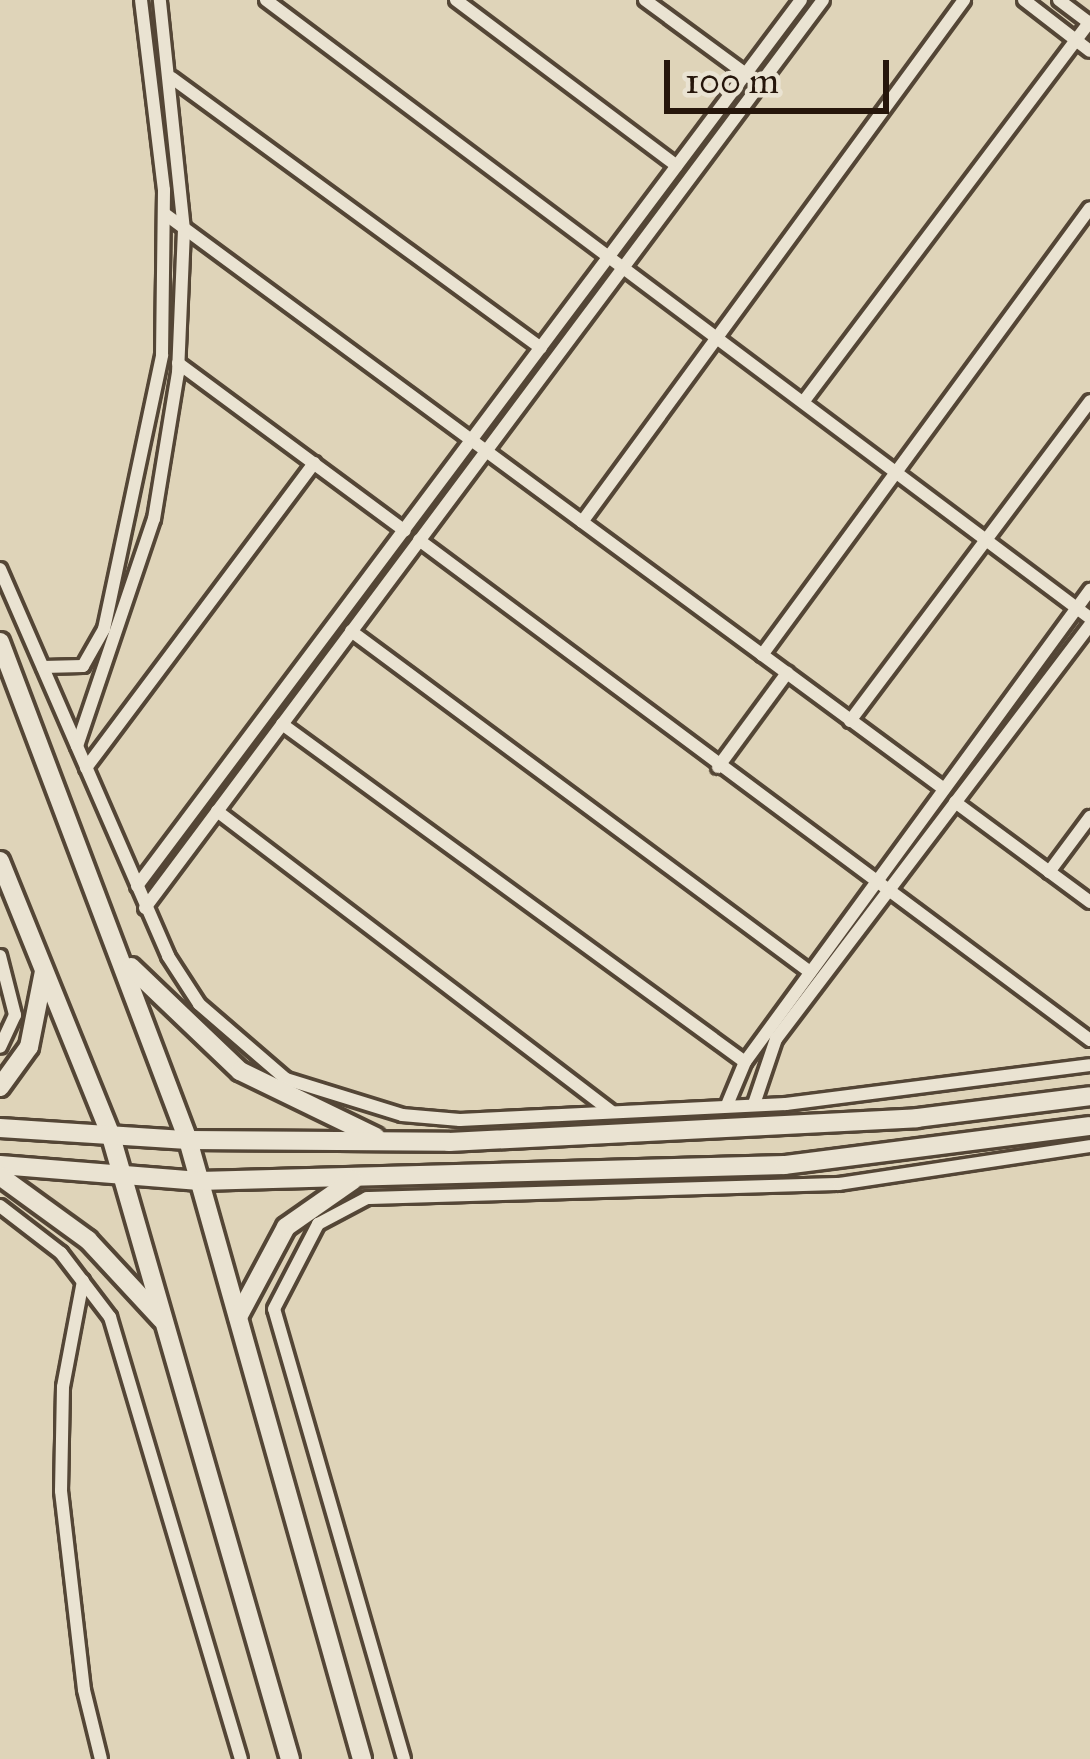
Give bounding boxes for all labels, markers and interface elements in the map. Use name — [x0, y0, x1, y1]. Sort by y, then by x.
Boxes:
scale bar — [670, 36, 895, 110]
text: 100 m — [685, 59, 779, 103]

